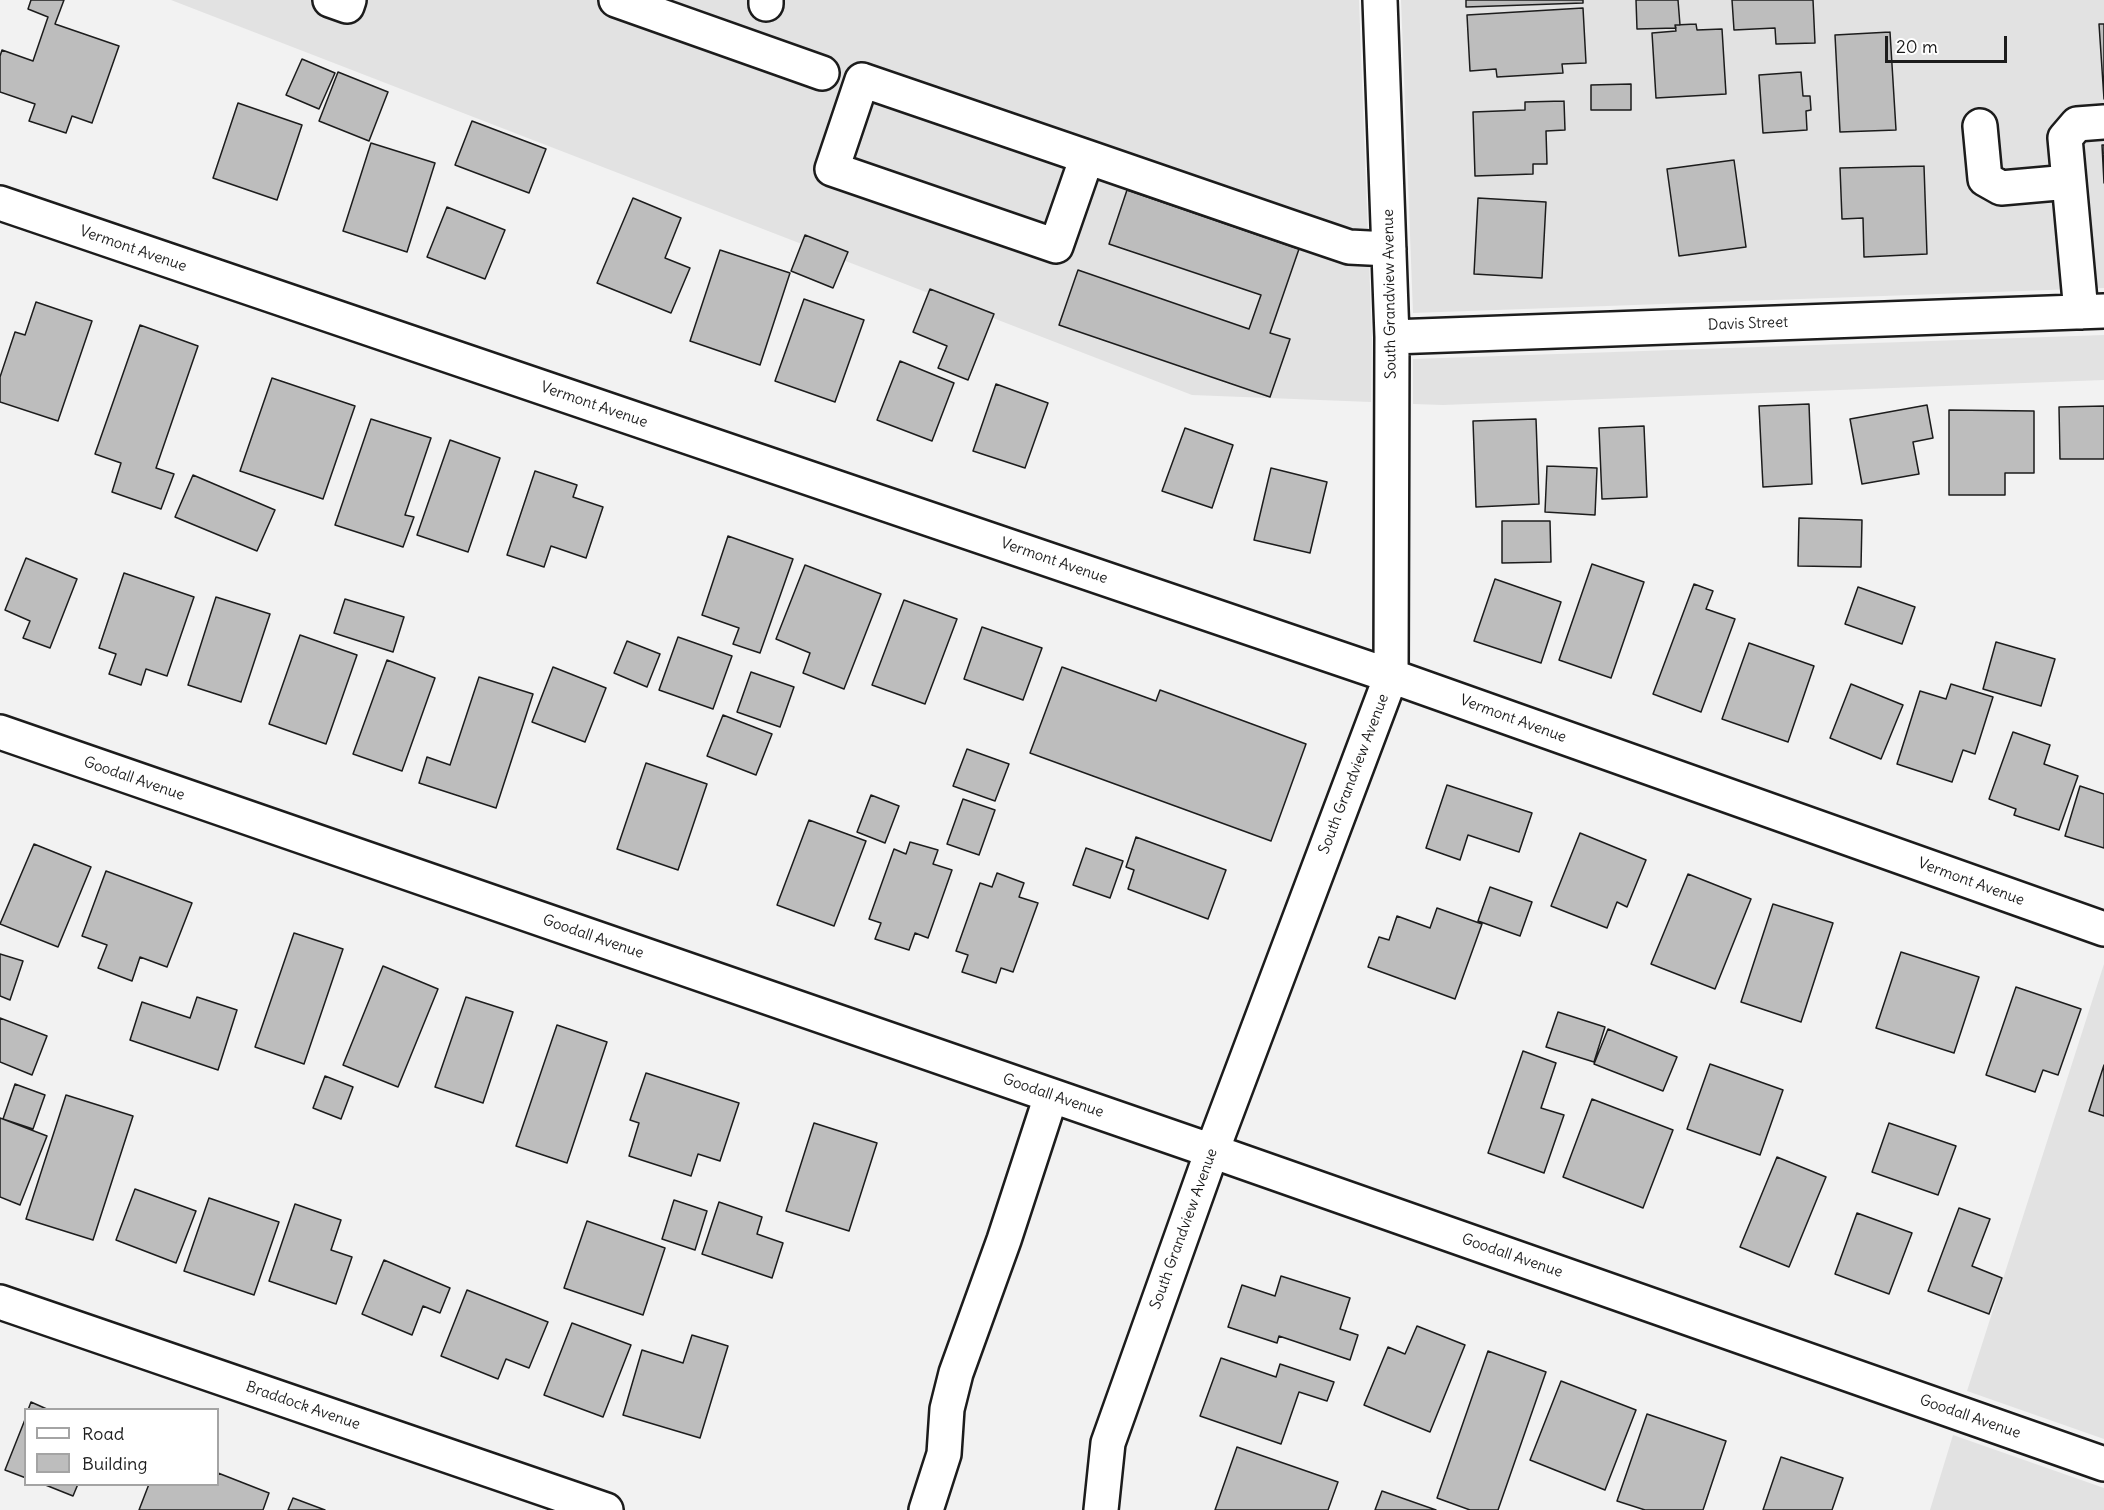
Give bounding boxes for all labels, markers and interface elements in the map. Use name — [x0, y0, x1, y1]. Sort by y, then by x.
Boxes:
scale bar — [1888, 24, 2010, 62]
text: 20 m — [1896, 35, 1938, 58]
street label: South Grandview Avenue — [1380, 209, 1400, 379]
street label: Vermont Avenue — [77, 222, 189, 276]
street label: Davis Street — [1708, 314, 1788, 334]
street label: Vermont Avenue — [538, 378, 650, 432]
street label: Vermont Avenue — [998, 534, 1110, 588]
street label: South Grandview Avenue — [1315, 691, 1393, 857]
street label: Vermont Avenue — [1457, 691, 1569, 747]
street label: Goodall Avenue — [81, 753, 187, 805]
street label: Vermont Avenue — [1915, 854, 2027, 910]
street label: Goodall Avenue — [540, 911, 646, 963]
street label: Goodall Avenue — [1000, 1070, 1106, 1122]
street label: South Grandview Avenue — [1146, 1146, 1222, 1312]
street label: Goodall Avenue — [1459, 1230, 1565, 1282]
street label: Braddock Avenue — [244, 1378, 362, 1434]
street label: Goodall Avenue — [1917, 1391, 2023, 1443]
legend — [24, 1408, 219, 1486]
text: Road — [82, 1422, 124, 1445]
text: Building — [82, 1452, 147, 1475]

